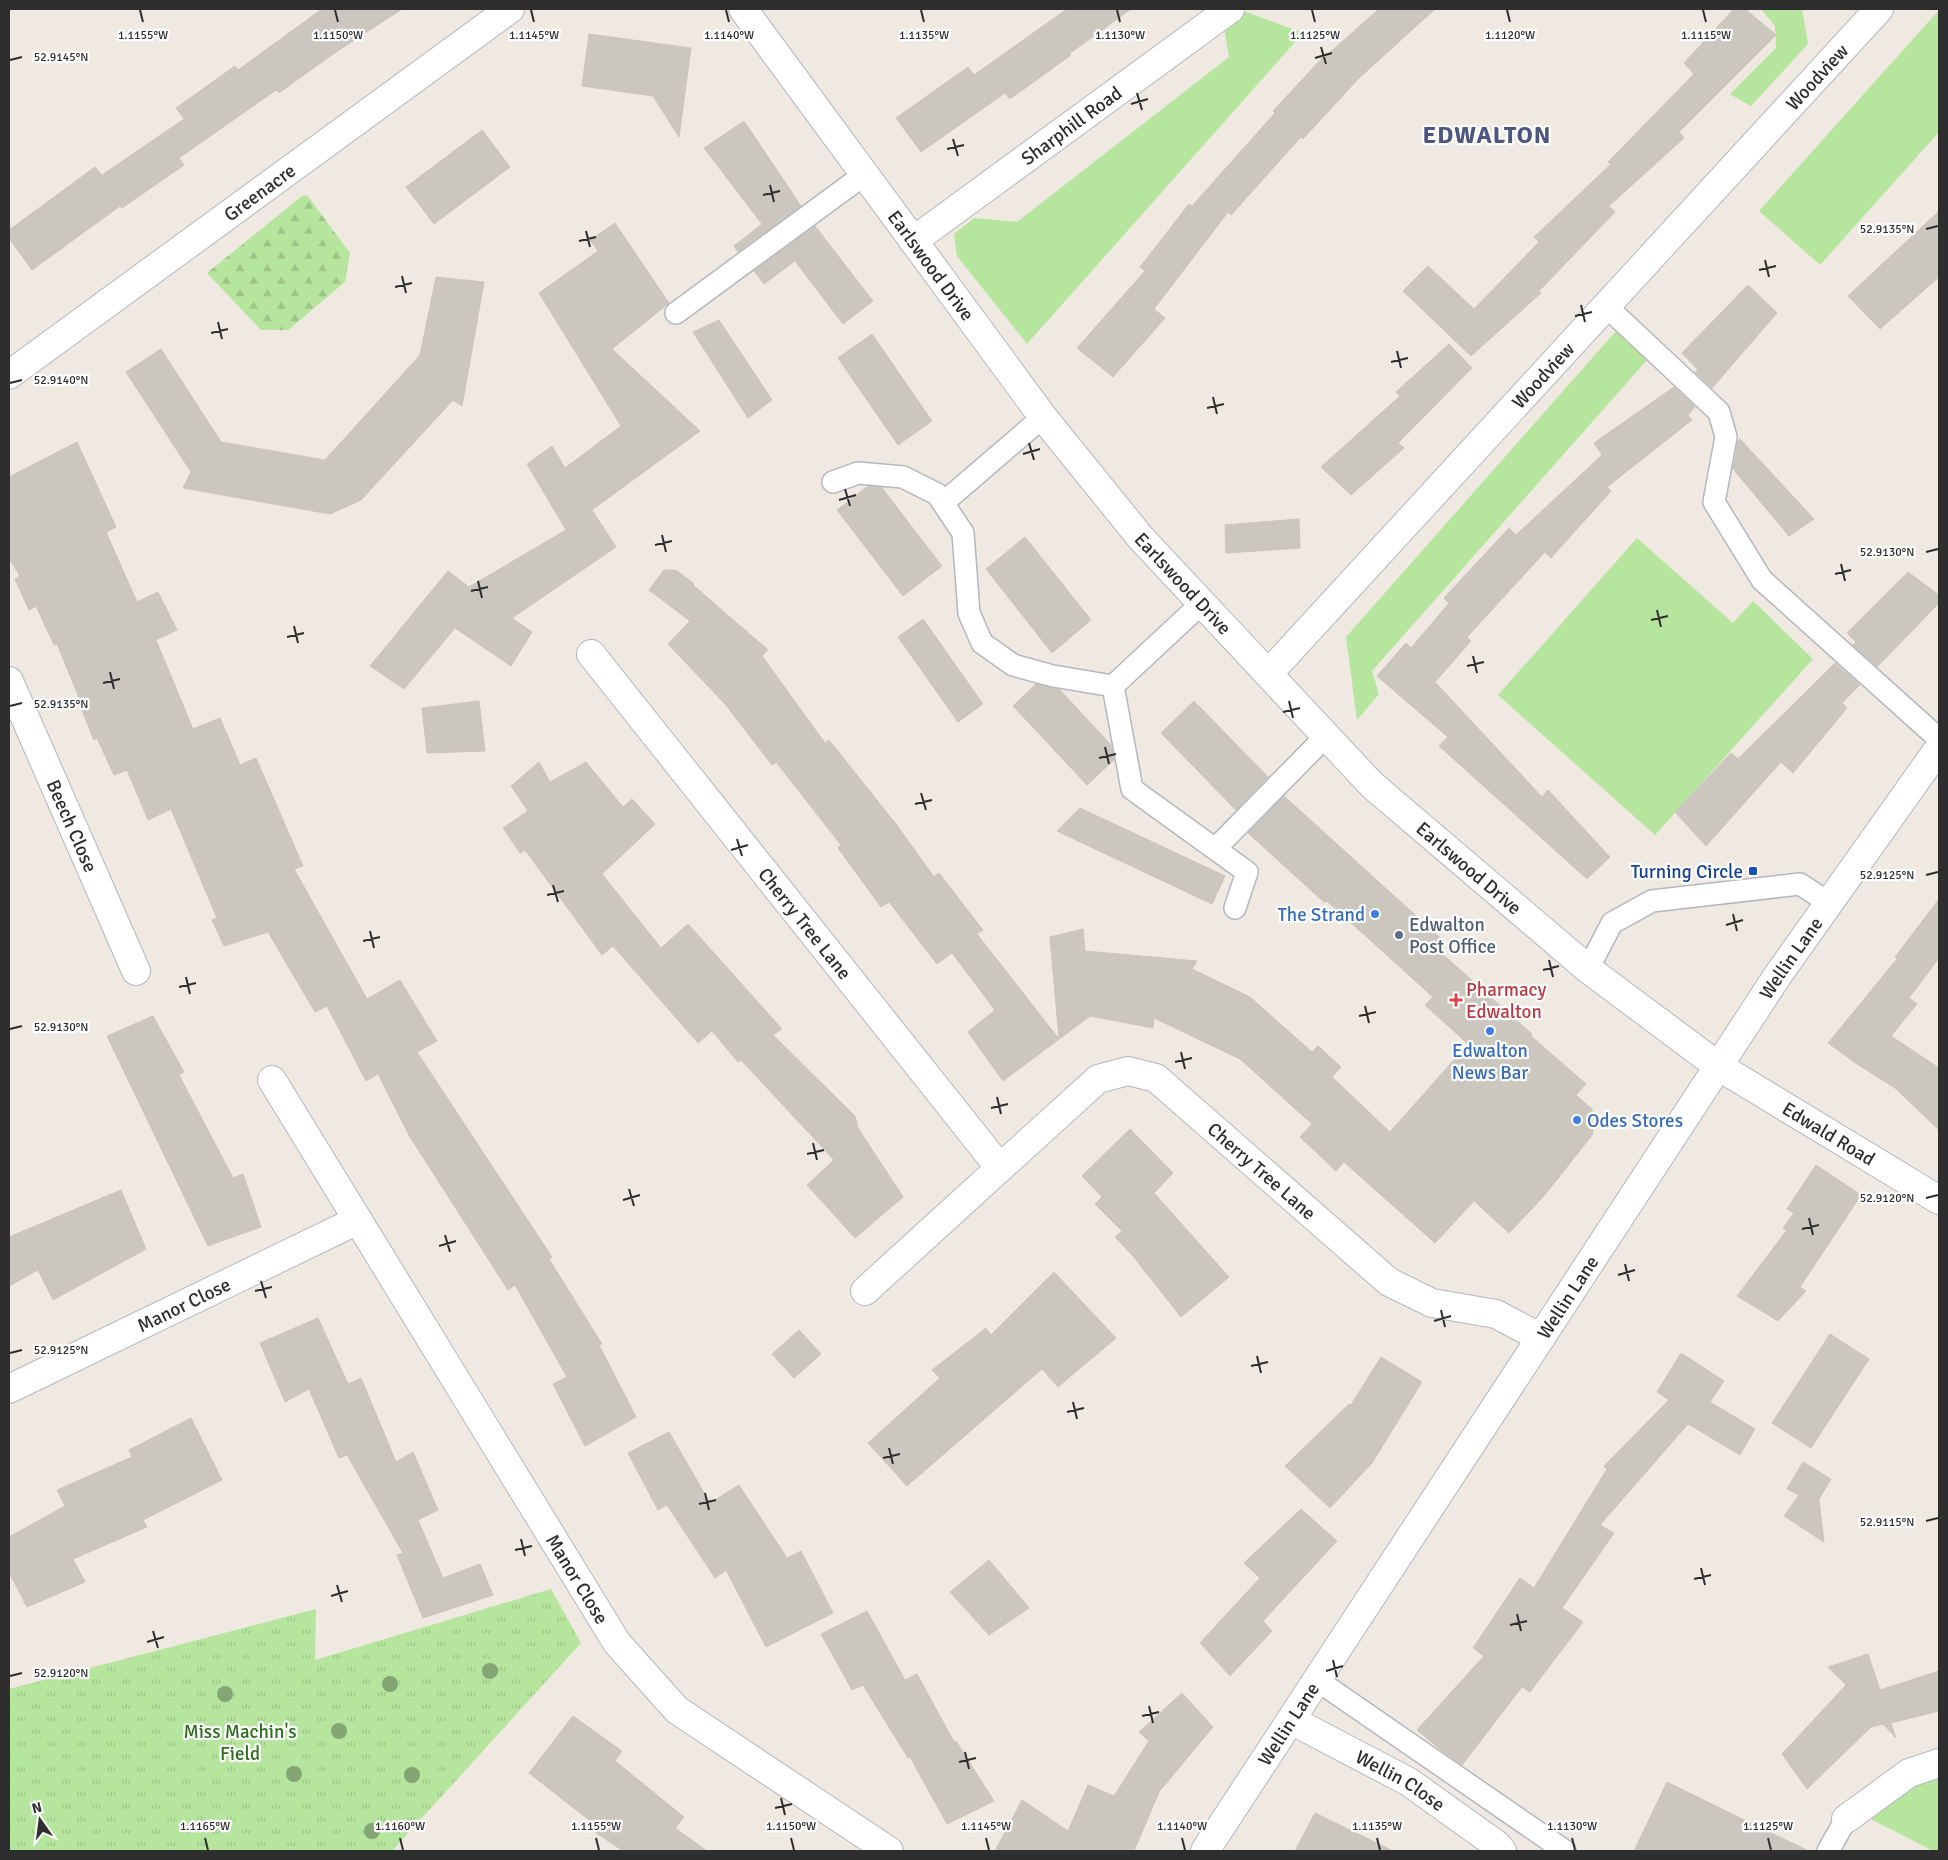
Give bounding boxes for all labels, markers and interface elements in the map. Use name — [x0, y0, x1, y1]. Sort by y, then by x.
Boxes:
text: 1.1155°W — [118, 28, 168, 43]
text: 1.1150°W — [313, 28, 363, 43]
text: 1.1145°W — [509, 28, 559, 43]
text: 1.1140°W — [704, 28, 754, 43]
text: 1.1135°W — [899, 28, 949, 43]
text: 1.1130°W — [1095, 28, 1145, 43]
text: 1.1125°W — [1290, 28, 1340, 43]
text: 1.1120°W — [1485, 28, 1535, 43]
text: 1.1115°W — [1681, 28, 1731, 43]
street label: Woodview — [1781, 39, 1854, 116]
text: 52.9145°N — [34, 50, 88, 65]
street label: Sharphill Road — [1017, 81, 1127, 171]
district label: EDWALTON — [1423, 120, 1551, 150]
street label: Greenacre — [219, 159, 300, 227]
street label: Earlswood Drive — [882, 206, 979, 326]
text: 52.9135°N — [1860, 222, 1914, 237]
street label: Woodview — [1507, 337, 1580, 414]
text: 52.9140°N — [34, 373, 88, 388]
street label: Earlswood Drive — [1129, 528, 1236, 640]
text: 52.9130°N — [1860, 545, 1914, 560]
text: 52.9135°N — [34, 697, 88, 712]
street label: Beech Close — [41, 776, 102, 876]
street label: Earlswood Drive — [1411, 817, 1526, 920]
place label: Turning Circle — [1631, 860, 1743, 884]
street label: Cherry Tree Lane — [753, 863, 856, 985]
marker: Turning Circle — [1747, 865, 1759, 877]
text: 52.9125°N — [1860, 868, 1914, 883]
place label: The Strand — [1277, 903, 1365, 927]
marker: The Strand — [1369, 908, 1381, 920]
place label: Edwalton Post Office — [1409, 913, 1496, 959]
street label: Wellin Lane — [1754, 913, 1828, 1004]
marker: Edwalton Post Office — [1393, 929, 1405, 941]
place label: Pharmacy Edwalton — [1466, 978, 1546, 1024]
marker: Pharmacy Edwalton — [1450, 994, 1462, 1006]
text: 52.9130°N — [34, 1020, 88, 1035]
marker: Edwalton News Bar — [1484, 1025, 1496, 1037]
place label: Edwalton News Bar — [1452, 1039, 1528, 1085]
street label: Edwald Road — [1778, 1097, 1879, 1171]
place label: Odes Stores — [1587, 1109, 1683, 1133]
marker: Odes Stores — [1571, 1114, 1583, 1126]
street label: Cherry Tree Lane — [1202, 1118, 1321, 1226]
text: 52.9120°N — [1860, 1191, 1914, 1206]
street label: Wellin Lane — [1532, 1251, 1604, 1344]
street label: Manor Close — [133, 1273, 235, 1338]
text: 52.9125°N — [34, 1343, 88, 1358]
text: 52.9115°N — [1860, 1515, 1914, 1530]
street label: Manor Close — [540, 1530, 613, 1629]
text: 52.9120°N — [34, 1666, 88, 1681]
street label: Wellin Lane — [1253, 1678, 1325, 1771]
park label: Miss Machin's Field — [183, 1720, 297, 1766]
street label: Wellin Close — [1351, 1745, 1449, 1817]
north arrow — [15, 1795, 65, 1845]
text: N — [30, 1798, 44, 1817]
text: 1.1165°W — [180, 1819, 230, 1834]
text: 1.1160°W — [375, 1819, 425, 1834]
text: 1.1155°W — [571, 1819, 621, 1834]
text: 1.1150°W — [766, 1819, 816, 1834]
text: 1.1145°W — [961, 1819, 1011, 1834]
text: 1.1140°W — [1157, 1819, 1207, 1834]
text: 1.1135°W — [1352, 1819, 1402, 1834]
text: 1.1130°W — [1547, 1819, 1597, 1834]
text: 1.1125°W — [1743, 1819, 1793, 1834]

